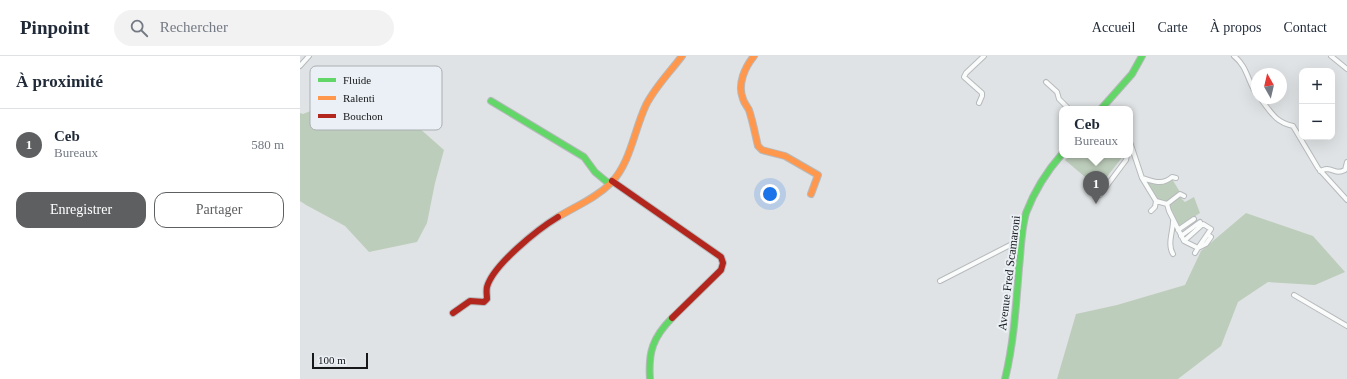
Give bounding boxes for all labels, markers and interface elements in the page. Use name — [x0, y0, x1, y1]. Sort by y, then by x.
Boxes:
search box — [114, 10, 394, 46]
text: Pinpoint — [20, 17, 90, 38]
icon: search — [128, 17, 150, 39]
text: Rechercher — [160, 19, 228, 35]
text: Accueil — [1092, 20, 1135, 35]
text: Carte — [1157, 20, 1188, 35]
text: À propos — [1210, 20, 1261, 35]
text: Contact — [1283, 20, 1327, 35]
legend — [310, 66, 442, 130]
north arrow — [1251, 68, 1287, 104]
map controls — [1299, 68, 1335, 140]
button: + — [1299, 68, 1335, 104]
text: À proximité — [16, 72, 103, 91]
text: Fluide — [343, 74, 371, 86]
text: Ralenti — [343, 92, 375, 104]
button: − — [1299, 104, 1335, 140]
popup — [1059, 106, 1133, 158]
text: Bouchon — [343, 110, 383, 122]
text: Ceb — [1074, 116, 1100, 132]
text: Ceb — [54, 128, 80, 144]
text: Bureaux — [1074, 133, 1118, 148]
text: 1 — [26, 137, 32, 152]
text: 580 m — [251, 137, 284, 152]
text: Bureaux — [54, 145, 98, 160]
pin: 1 — [1083, 171, 1109, 204]
your location — [760, 184, 780, 204]
button: Enregistrer — [16, 192, 146, 228]
button: Partager — [154, 192, 284, 228]
street label: Avenue Fred Scamaroni — [995, 214, 1023, 331]
scale bar — [312, 351, 368, 370]
text: 100 m — [318, 354, 346, 366]

